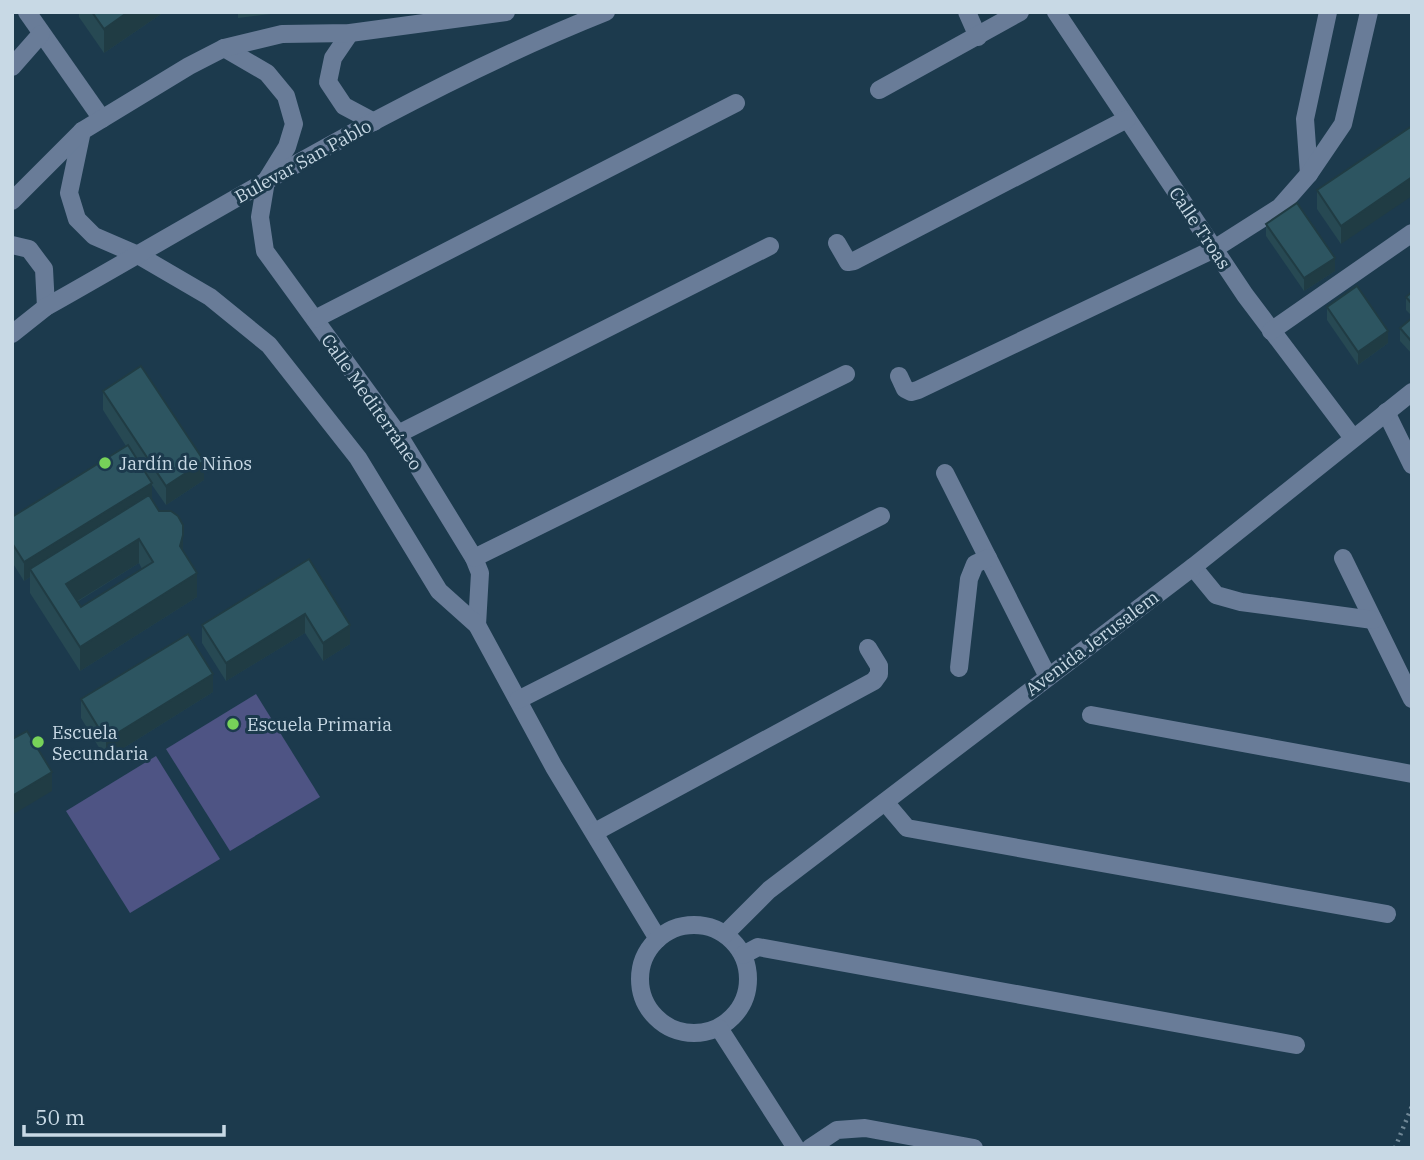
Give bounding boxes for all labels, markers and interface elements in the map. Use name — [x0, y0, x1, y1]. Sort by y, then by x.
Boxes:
street label: Bulevar San Pablo — [231, 114, 375, 208]
street label: Calle Troas — [1164, 182, 1236, 274]
street label: Calle Mediterráneo — [316, 329, 428, 475]
place label: Jardín de Niños — [119, 452, 252, 475]
marker: Jardín de Niños — [97, 455, 113, 471]
street label: Avenida Jerusalem — [1021, 585, 1163, 701]
place label: Escuela Primaria — [247, 713, 392, 736]
marker: Escuela Primaria — [225, 716, 241, 732]
place label: Escuela Secundaria — [52, 721, 149, 765]
marker: Escuela Secundaria — [30, 734, 46, 750]
scale bar — [24, 1094, 224, 1138]
text: 50 m — [35, 1103, 85, 1131]

